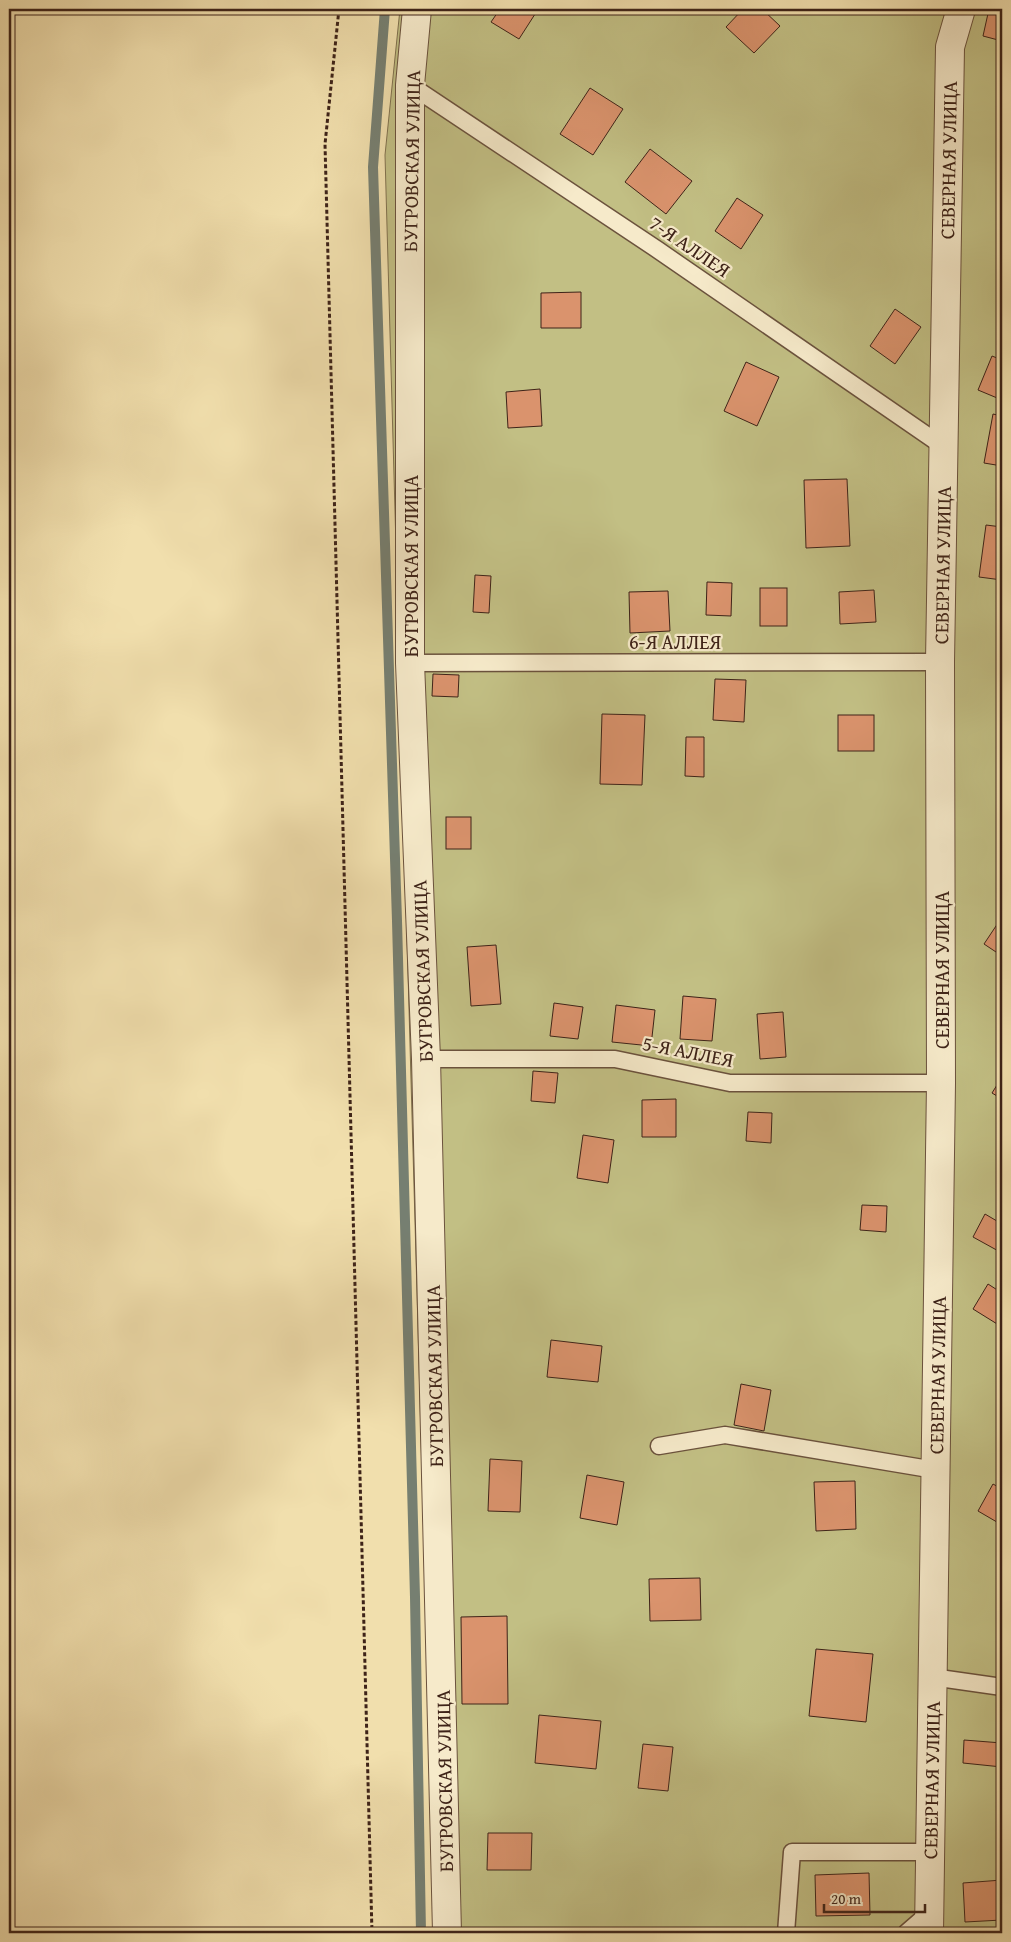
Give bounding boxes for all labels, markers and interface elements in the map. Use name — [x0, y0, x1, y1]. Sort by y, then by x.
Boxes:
street label: БУГРОВСКАЯ УЛИЦА — [395, 70, 427, 252]
street label: СЕВЕРНАЯ УЛИЦА — [932, 81, 964, 239]
street label: 7-Я АЛЛЕЯ — [644, 208, 736, 284]
street label: БУГРОВСКАЯ УЛИЦА — [396, 475, 425, 657]
street label: СЕВЕРНАЯ УЛИЦА — [926, 486, 958, 644]
street label: 6-Я АЛЛЕЯ — [629, 627, 721, 656]
street label: БУГРОВСКАЯ УЛИЦА — [404, 879, 440, 1063]
street label: СЕВЕРНАЯ УЛИЦА — [927, 891, 956, 1049]
street label: 5-Я АЛЛЕЯ — [640, 1028, 736, 1074]
street label: БУГРОВСКАЯ УЛИЦА — [418, 1285, 450, 1467]
street label: СЕВЕРНАЯ УЛИЦА — [921, 1296, 953, 1454]
street label: БУГРОВСКАЯ УЛИЦА — [428, 1690, 460, 1872]
street label: СЕВЕРНАЯ УЛИЦА — [915, 1701, 947, 1859]
scale bar — [824, 1882, 925, 1914]
text: 20 m — [831, 1888, 862, 1909]

